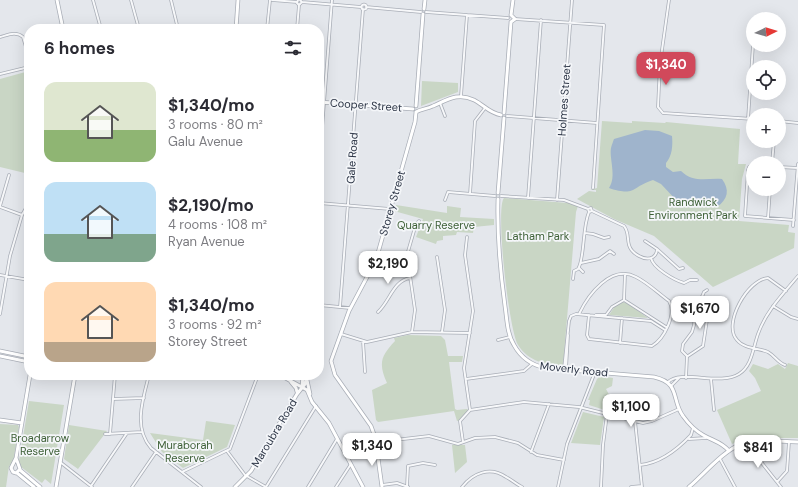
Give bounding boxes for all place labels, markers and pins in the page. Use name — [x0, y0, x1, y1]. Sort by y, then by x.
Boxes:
pin: $1,340 — [633, 52, 699, 86]
pin: $2,190 — [355, 251, 421, 285]
pin: $1,670 — [667, 296, 733, 330]
pin: $1,100 — [598, 394, 664, 428]
pin: $1,340 — [339, 433, 405, 467]
pin: $841 — [734, 435, 782, 469]

